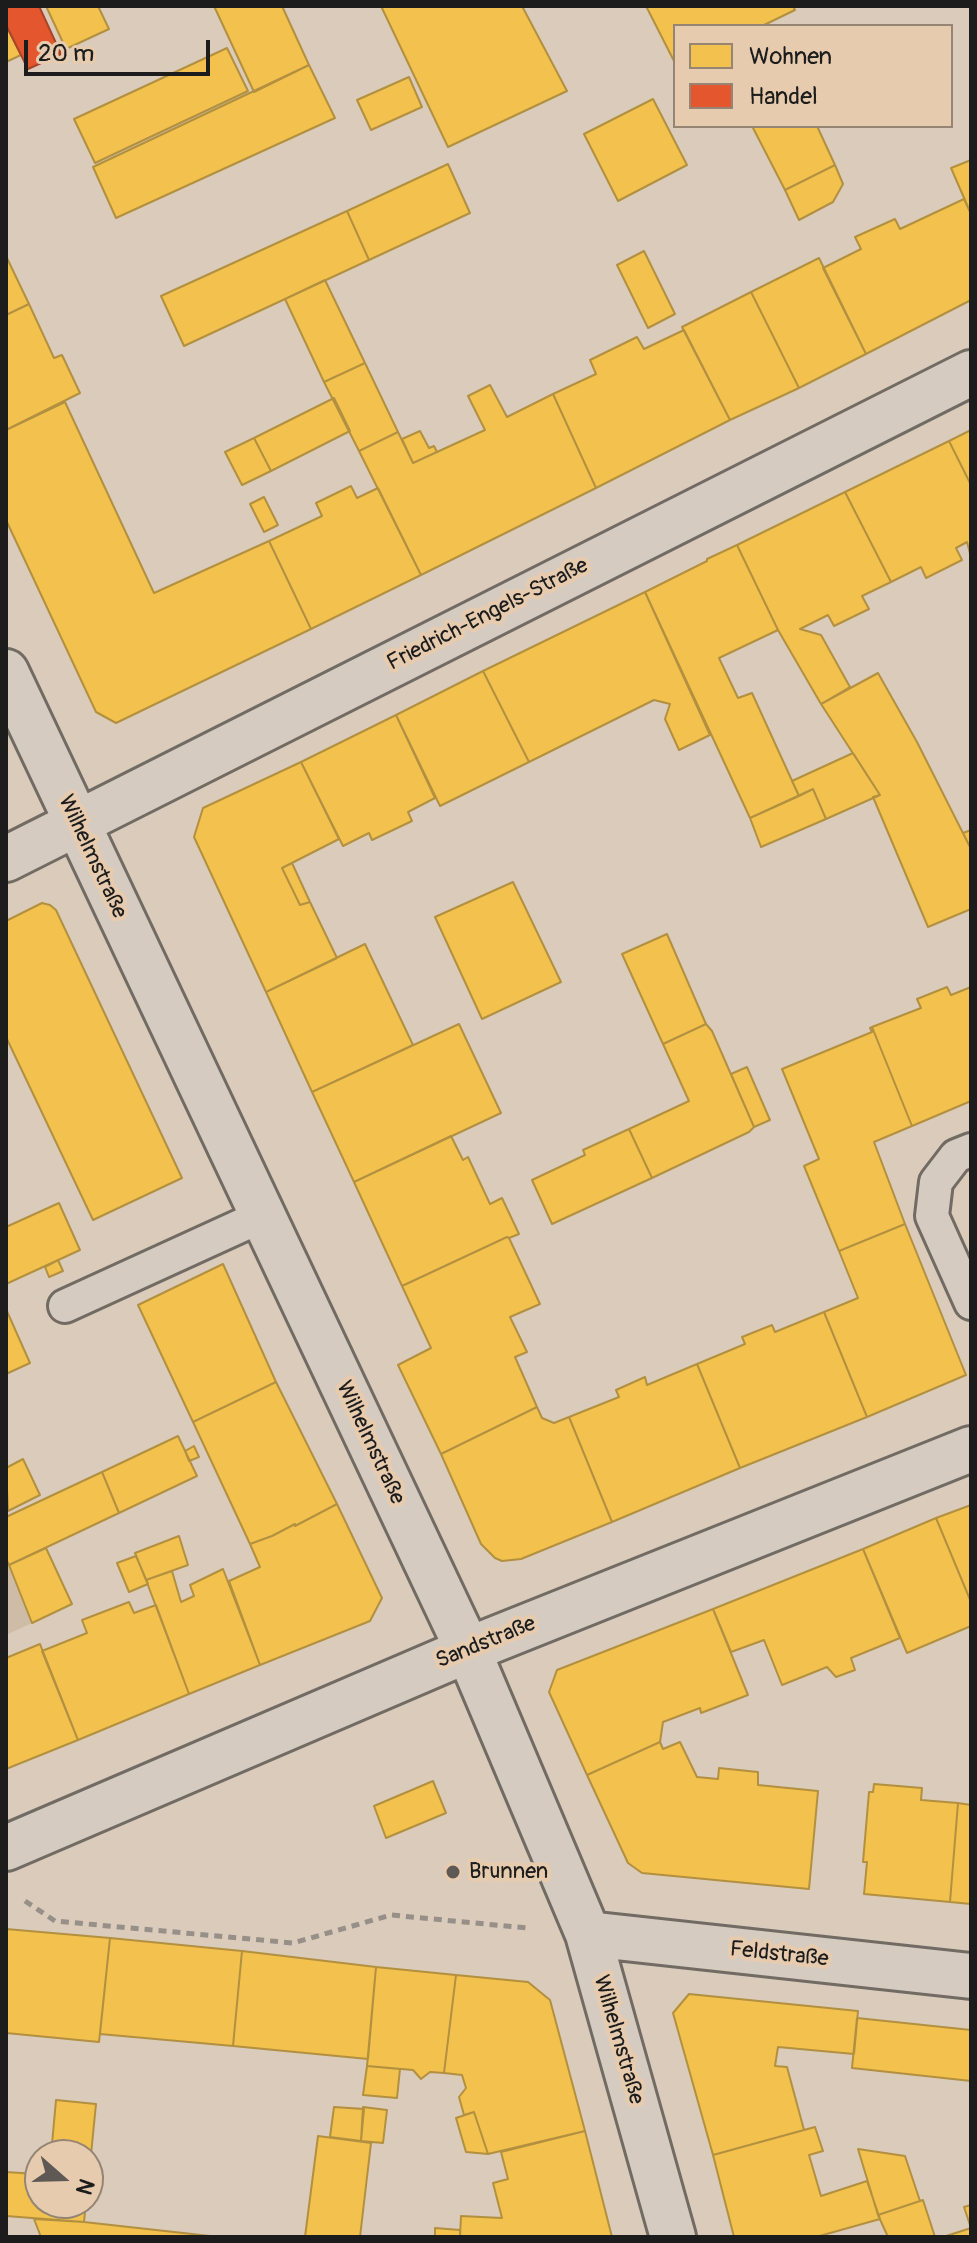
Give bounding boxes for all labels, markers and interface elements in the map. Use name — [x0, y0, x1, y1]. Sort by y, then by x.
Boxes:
scale bar — [28, 24, 214, 74]
legend — [673, 24, 953, 128]
text: 20 m — [38, 39, 94, 68]
text: Wohnen — [749, 42, 832, 71]
text: Handel — [749, 82, 818, 111]
street label: Friedrich-Engels-Straße — [383, 553, 593, 677]
street label: Wilhelmstraße — [52, 791, 132, 923]
street label: Wilhelmstraße — [330, 1377, 410, 1509]
street label: Sandstraße — [432, 1611, 540, 1675]
place label: Brunnen — [469, 1859, 548, 1885]
marker: Brunnen — [444, 1863, 462, 1881]
street label: Feldstraße — [728, 1937, 830, 1973]
street label: Wilhelmstraße — [587, 1972, 649, 2108]
north arrow — [24, 2139, 104, 2219]
text: N — [69, 2175, 100, 2198]

